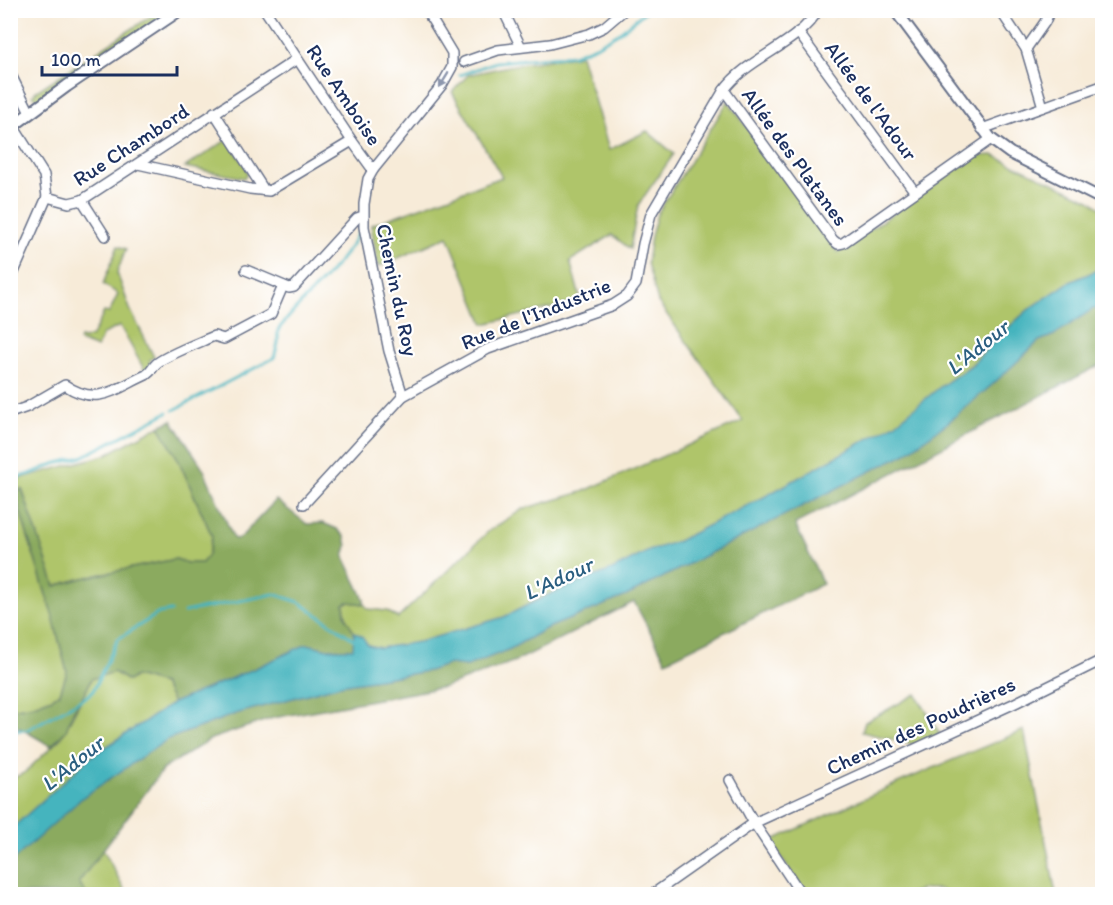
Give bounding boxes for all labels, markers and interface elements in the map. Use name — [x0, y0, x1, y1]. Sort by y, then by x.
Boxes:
street label: Allée de l'Adour — [820, 36, 923, 166]
scale bar — [42, 39, 177, 77]
street label: Rue Amboise — [301, 39, 387, 150]
text: 100 m — [51, 49, 101, 71]
one-way arrow — [438, 72, 449, 88]
street label: Allée des Platanes — [737, 83, 854, 231]
street label: Rue Chambord — [68, 98, 193, 191]
street label: Chemin du Roy — [371, 221, 424, 359]
street label: Rue de l'Industrie — [457, 272, 614, 355]
water label: L'Adour — [940, 312, 1016, 381]
water label: L'Adour — [519, 550, 599, 606]
street label: Chemin des Poudrières — [822, 671, 1019, 780]
water label: L'Adour — [35, 728, 111, 797]

